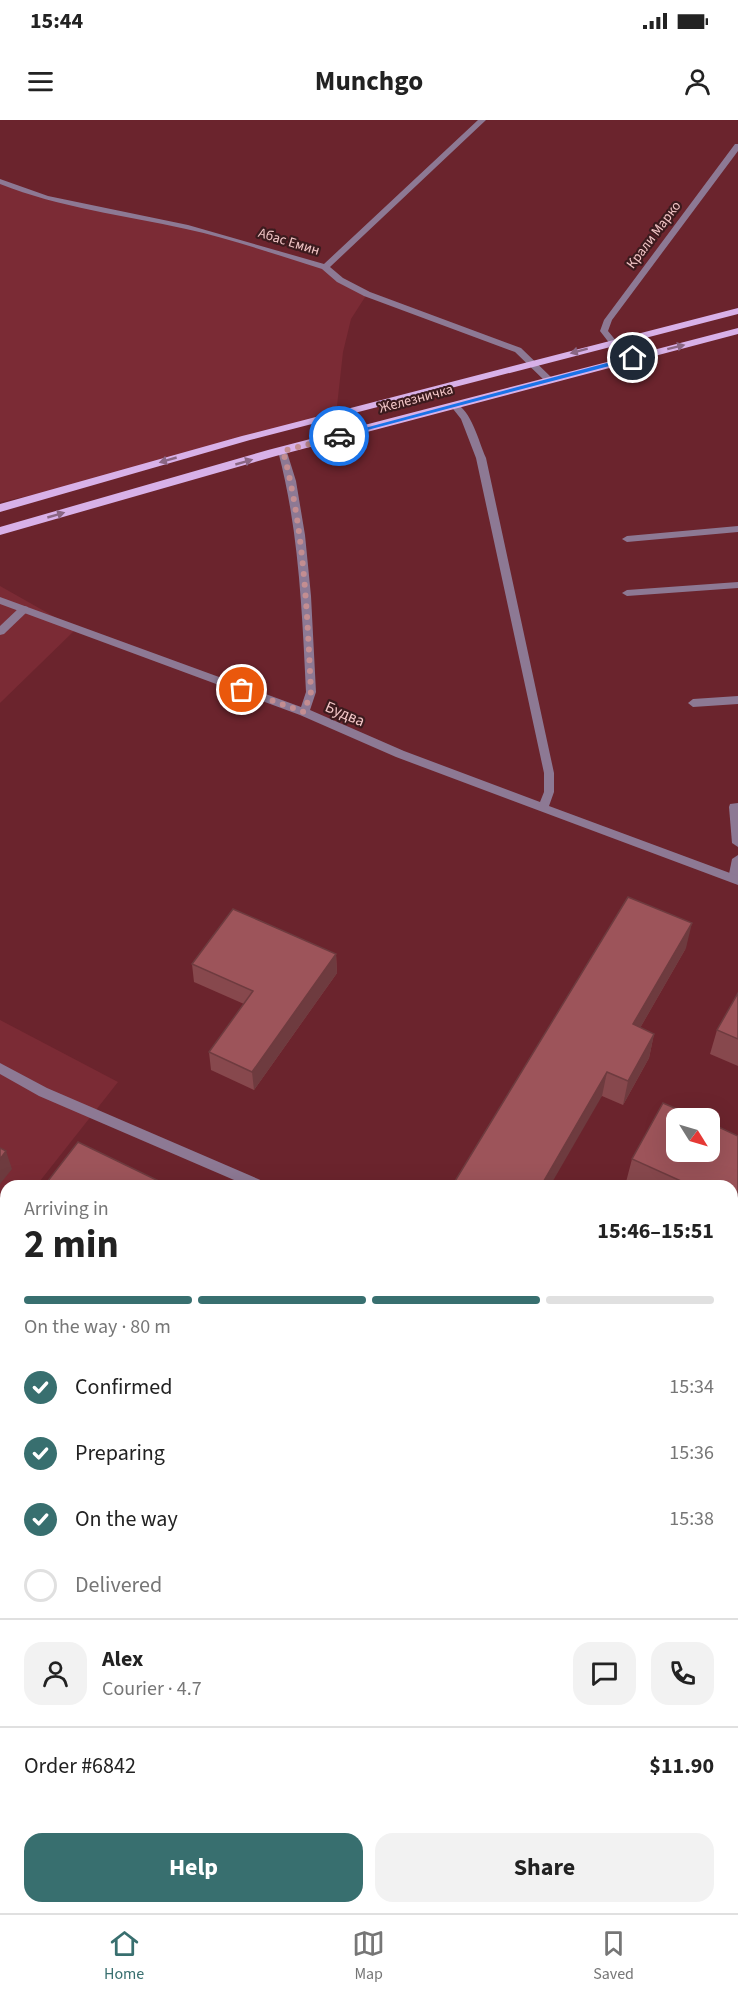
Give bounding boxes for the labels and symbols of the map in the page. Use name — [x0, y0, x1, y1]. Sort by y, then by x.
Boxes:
street label: Крали Марко — [622, 197, 686, 273]
street label: Абас Емин — [256, 223, 322, 261]
pin — [607, 332, 658, 383]
one-way arrow — [667, 342, 685, 351]
one-way arrow — [570, 346, 589, 356]
street label: Железничка — [377, 380, 455, 418]
courier — [309, 406, 369, 466]
one-way arrow — [159, 456, 177, 465]
one-way arrow — [235, 456, 253, 466]
one-way arrow — [47, 510, 65, 519]
pin — [216, 664, 267, 715]
street label: Будва — [322, 696, 368, 732]
north arrow — [666, 1108, 720, 1162]

